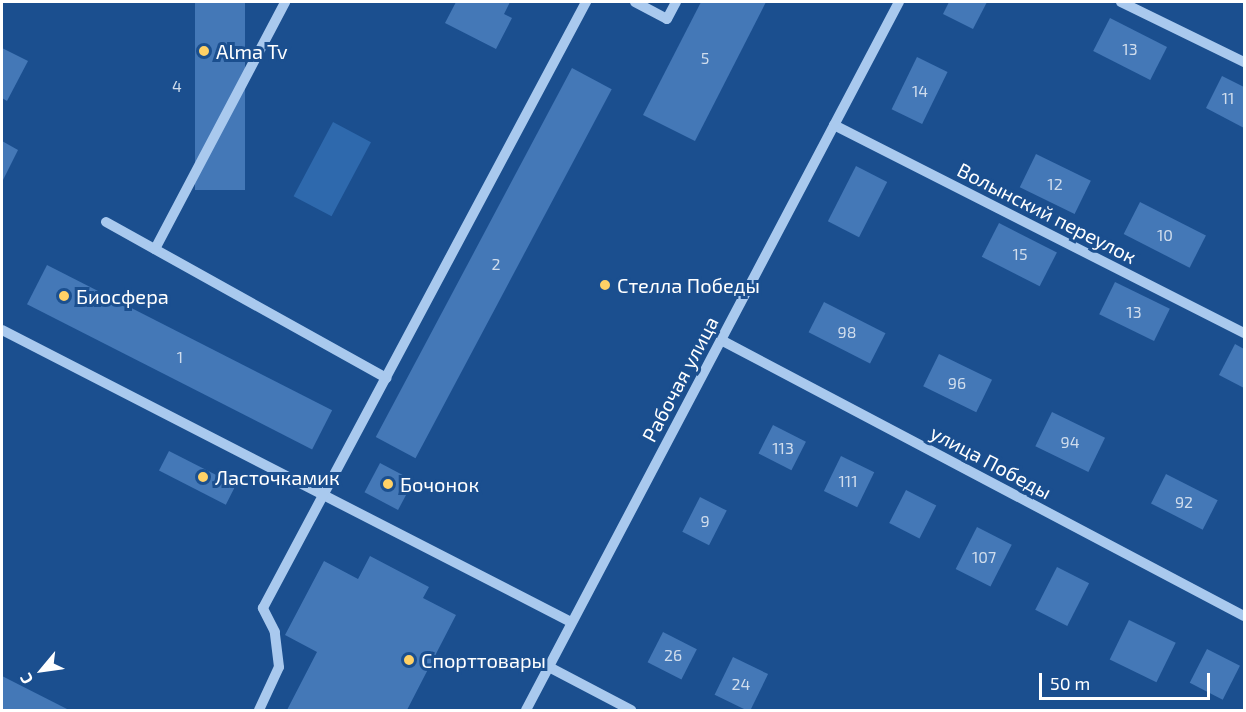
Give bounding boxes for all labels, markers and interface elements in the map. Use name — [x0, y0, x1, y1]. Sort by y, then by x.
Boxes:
place label: Alma Tv — [216, 39, 288, 63]
house number: 13 — [1122, 39, 1138, 59]
marker: Alma Tv — [197, 44, 211, 58]
house number: 5 — [701, 48, 709, 68]
house number: 4 — [172, 76, 182, 96]
house number: 14 — [912, 81, 928, 101]
house number: 11 — [1222, 88, 1234, 108]
street label: Волынский переулок — [954, 157, 1140, 269]
house number: 12 — [1047, 174, 1063, 194]
house number: 10 — [1157, 225, 1173, 245]
house number: 15 — [1013, 244, 1027, 264]
house number: 2 — [492, 254, 500, 274]
place label: Стелла Победы — [617, 273, 760, 297]
marker: Стелла Победы — [598, 278, 612, 292]
place label: Биосфера — [76, 284, 169, 308]
marker: Биосфера — [57, 289, 71, 303]
house number: 13 — [1126, 302, 1142, 322]
street label: Рабочая улица — [637, 312, 723, 446]
house number: 98 — [838, 322, 856, 342]
house number: 1 — [177, 347, 183, 367]
house number: 96 — [948, 373, 966, 393]
street label: улица Победы — [926, 420, 1056, 504]
house number: 94 — [1061, 432, 1079, 452]
house number: 113 — [772, 438, 794, 458]
place label: Ласточкамик — [215, 465, 340, 489]
marker: Ласточкамик — [196, 470, 210, 484]
house number: 111 — [838, 471, 858, 491]
place label: Бочонок — [400, 472, 479, 496]
marker: Бочонок — [381, 477, 395, 491]
house number: 92 — [1175, 492, 1193, 512]
house number: 9 — [700, 511, 710, 531]
house number: 107 — [972, 547, 996, 567]
north arrow — [12, 640, 72, 700]
house number: 26 — [664, 645, 682, 665]
place label: Спорттовары — [421, 648, 546, 672]
marker: Спорттовары — [402, 653, 416, 667]
scale bar — [1042, 661, 1213, 699]
text: С — [15, 670, 36, 688]
text: 50 m — [1050, 672, 1090, 694]
house number: 24 — [732, 674, 750, 694]

